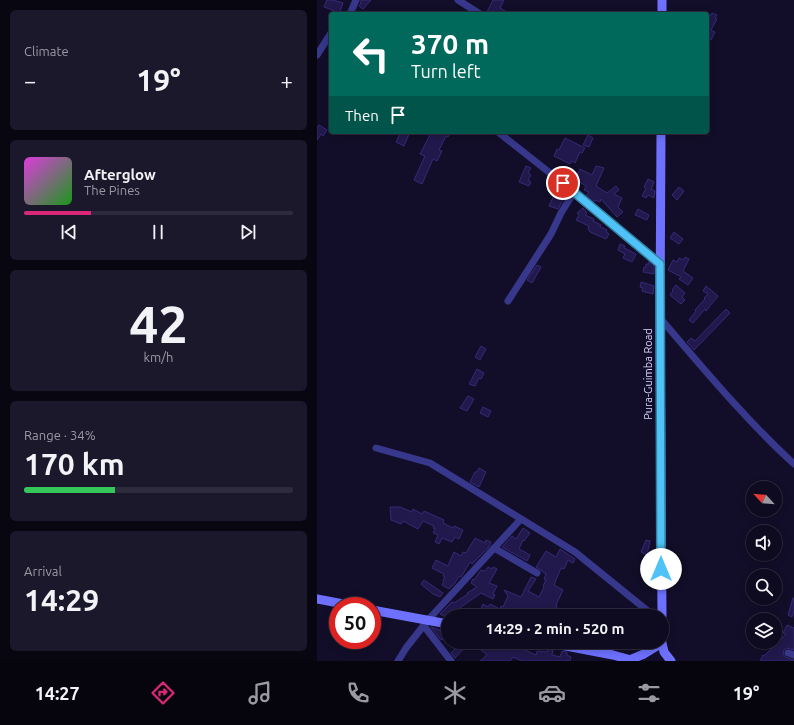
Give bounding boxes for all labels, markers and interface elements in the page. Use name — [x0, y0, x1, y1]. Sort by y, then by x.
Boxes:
icon: left — [345, 28, 397, 80]
text: 370 m — [411, 28, 489, 59]
text: Climate — [24, 44, 69, 58]
text: Turn left — [411, 61, 481, 81]
text: 19° — [136, 63, 181, 97]
text: − — [24, 68, 36, 93]
text: + — [281, 68, 293, 93]
icon: arrive — [387, 104, 409, 126]
text: Then — [345, 107, 379, 124]
text: Afterglow — [84, 166, 156, 183]
pin — [546, 166, 580, 200]
icon: arrive — [552, 172, 574, 194]
text: The Pines — [84, 183, 140, 197]
icon: previous — [58, 221, 80, 243]
icon: pause — [147, 221, 169, 243]
icon: next — [237, 221, 259, 243]
text: 42 — [129, 295, 188, 353]
street label: Pura-Guimba Road — [642, 328, 654, 420]
text: km/h — [143, 350, 174, 364]
text: Range · 34% — [24, 428, 96, 442]
text: 170 km — [24, 447, 125, 481]
north arrow — [746, 481, 782, 517]
map controls — [746, 481, 782, 649]
button: sound — [746, 525, 782, 561]
position arrow — [640, 548, 682, 590]
text: Arrival — [24, 564, 62, 578]
button: search — [746, 569, 782, 605]
text: 14:29 — [24, 583, 99, 617]
speed limit sign: 50 — [329, 597, 381, 649]
button: layers — [746, 613, 782, 649]
text: 14:29 · 2 min · 520 m — [486, 620, 624, 637]
icon: directions — [149, 679, 177, 707]
icon: music — [246, 679, 274, 707]
icon: phone — [344, 679, 372, 707]
icon: climate — [441, 679, 469, 707]
icon: car — [538, 679, 566, 707]
icon: filters — [635, 679, 663, 707]
text: 14:27 — [35, 683, 80, 703]
text: 19° — [733, 683, 759, 703]

